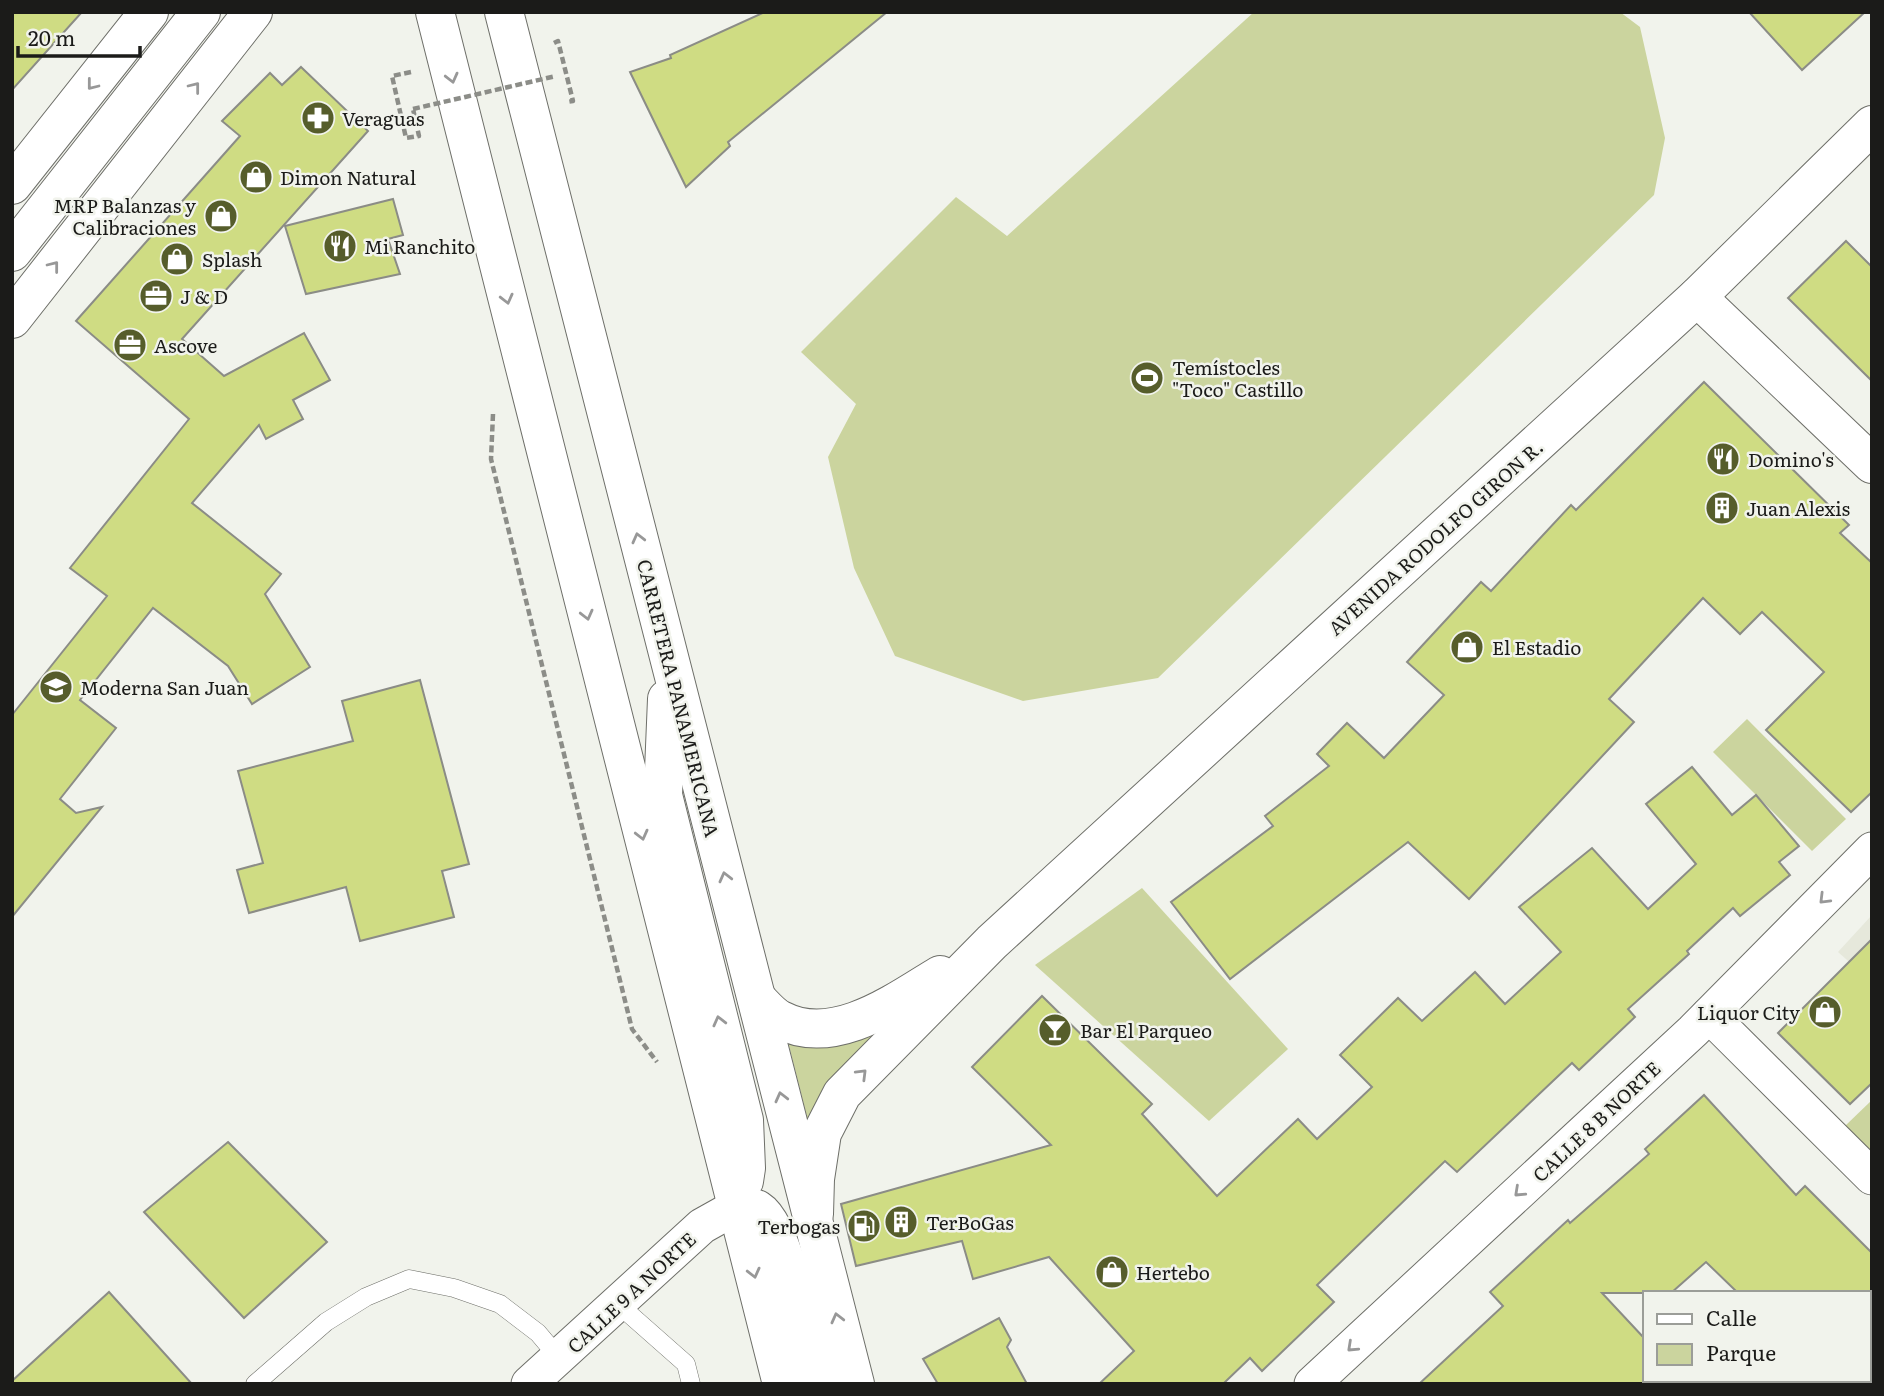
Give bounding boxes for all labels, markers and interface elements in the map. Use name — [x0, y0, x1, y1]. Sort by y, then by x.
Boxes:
scale bar — [18, 14, 140, 58]
text: 20 m — [28, 21, 75, 52]
one-way arrow — [444, 72, 458, 84]
one-way arrow — [87, 77, 100, 89]
one-way arrow — [186, 82, 199, 94]
pharmacy icon: Veraguas — [299, 99, 337, 137]
place label: Veraguas — [342, 104, 425, 132]
shop icon: Dimon Natural — [237, 158, 275, 196]
place label: Dimon Natural — [280, 163, 416, 191]
place label: MRP Balanzas y Calibraciones — [54, 191, 196, 241]
shop icon: MRP Balanzas y Calibraciones — [202, 197, 240, 235]
restaurant icon: Mi Ranchito — [321, 227, 359, 265]
place label: Mi Ranchito — [364, 232, 475, 260]
shop icon: Splash — [158, 240, 196, 278]
place label: Splash — [202, 245, 262, 273]
one-way arrow — [46, 261, 59, 273]
office icon: J & D — [137, 277, 175, 315]
place label: J & D — [180, 282, 228, 310]
one-way arrow — [499, 293, 513, 305]
office icon: Ascove — [111, 326, 149, 364]
place label: Ascove — [154, 331, 218, 359]
place label: Temístocles "Toco" Castillo — [1172, 353, 1303, 403]
sports icon: Temístocles "Toco" Castillo — [1128, 359, 1166, 397]
street label: AVENIDA RODOLFO GIRON R. — [1321, 433, 1549, 641]
restaurant icon: Domino's — [1704, 440, 1742, 478]
place label: Domino's — [1748, 445, 1834, 473]
building icon: Juan Alexis — [1703, 489, 1741, 527]
place label: Juan Alexis — [1746, 494, 1851, 522]
one-way arrow — [632, 532, 646, 544]
street label: CARRETERA PANAMERICANA — [631, 556, 727, 840]
one-way arrow — [579, 609, 593, 621]
shop icon: El Estadio — [1448, 628, 1486, 666]
place label: El Estadio — [1492, 633, 1581, 661]
school or university icon: Moderna San Juan — [37, 668, 75, 706]
place label: Moderna San Juan — [80, 673, 249, 701]
one-way arrow — [634, 829, 648, 841]
one-way arrow — [719, 871, 733, 883]
one-way arrow — [1819, 890, 1832, 903]
shop icon: Liquor City — [1806, 993, 1844, 1031]
place label: Liquor City — [1697, 998, 1800, 1026]
bar icon: Bar El Parqueo — [1036, 1011, 1074, 1049]
one-way arrow — [713, 1015, 727, 1027]
place label: Bar El Parqueo — [1080, 1016, 1212, 1044]
street label: CALLE 8 B NORTE — [1526, 1054, 1666, 1188]
one-way arrow — [853, 1069, 866, 1082]
one-way arrow — [775, 1091, 789, 1103]
one-way arrow — [1514, 1184, 1527, 1197]
building icon: TerBoGas — [882, 1203, 920, 1241]
fuel station icon: Terbogas — [845, 1207, 883, 1245]
place label: TerBoGas — [926, 1208, 1014, 1236]
place label: Terbogas — [757, 1212, 840, 1240]
street label: CALLE 9 A NORTE — [560, 1225, 702, 1359]
shop icon: Hertebo — [1093, 1253, 1131, 1291]
place label: Hertebo — [1136, 1258, 1210, 1286]
one-way arrow — [745, 1267, 760, 1279]
legend — [1643, 1291, 1870, 1382]
text: Calle — [1706, 1301, 1757, 1332]
one-way arrow — [831, 1312, 846, 1324]
text: Parque — [1706, 1336, 1776, 1367]
one-way arrow — [1347, 1339, 1360, 1351]

